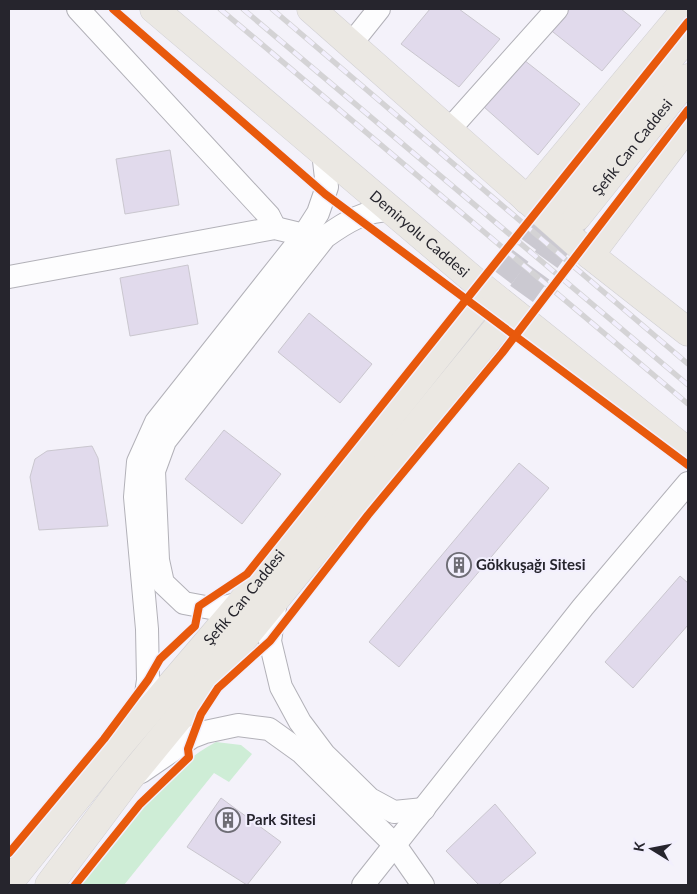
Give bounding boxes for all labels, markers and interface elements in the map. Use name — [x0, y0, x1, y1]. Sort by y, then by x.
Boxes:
street label: Şefik Can Caddesi — [588, 95, 676, 199]
street label: Demiryolu Caddesi — [367, 186, 474, 281]
street label: Şefik Can Caddesi — [199, 546, 288, 648]
building icon: Gökkuşağı Sitesi — [446, 552, 472, 578]
place label: Gökkuşağı Sitesi — [476, 555, 586, 573]
building icon: Park Sitesi — [215, 807, 241, 833]
place label: Park Sitesi — [246, 810, 316, 828]
north arrow — [627, 824, 677, 874]
text: K — [629, 840, 648, 853]

